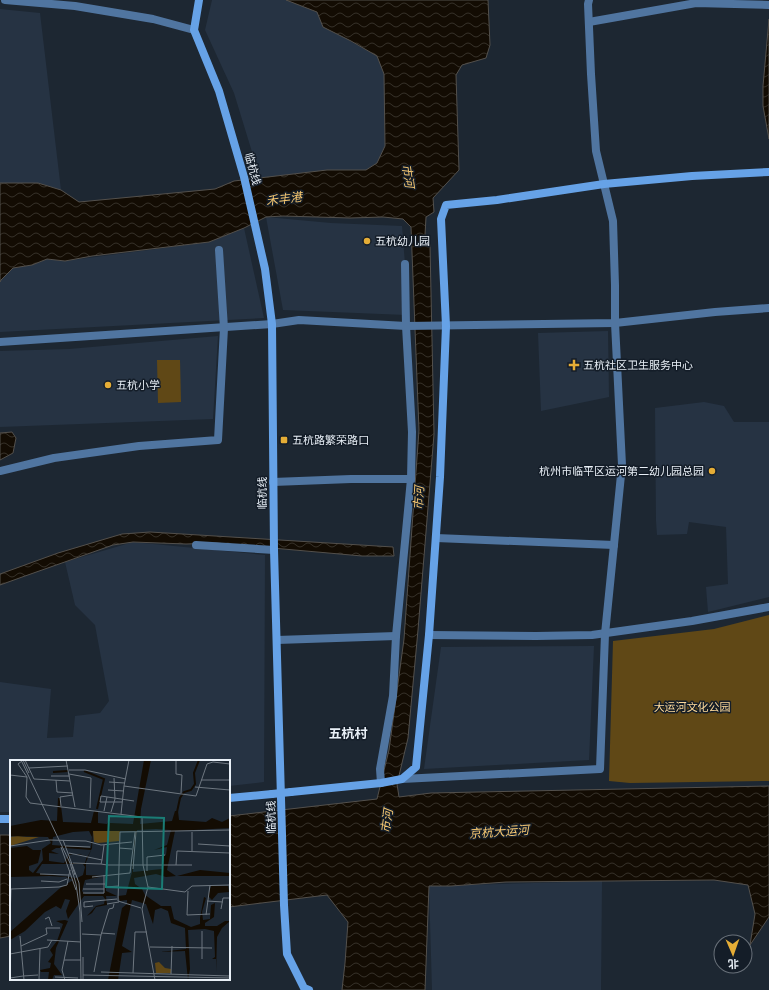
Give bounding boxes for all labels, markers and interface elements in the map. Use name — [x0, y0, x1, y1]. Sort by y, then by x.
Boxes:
street label: 临杭线 — [241, 151, 264, 187]
water label: 市河 — [397, 163, 418, 191]
water label: 禾丰港 — [265, 189, 305, 210]
place label: 五杭幼儿园 — [375, 234, 430, 249]
marker: 五杭幼儿园 — [362, 236, 372, 246]
place label: 五杭社区卫生服务中心 — [583, 358, 693, 373]
marker: 五杭社区卫生服务中心 — [568, 359, 580, 371]
place label: 五杭小学 — [116, 378, 160, 393]
marker: 五杭小学 — [103, 380, 113, 390]
place label: 五杭路繁荣路口 — [292, 433, 369, 448]
marker: 五杭路繁荣路口 — [279, 435, 289, 445]
place label: 杭州市临平区运河第二幼儿园总园 — [539, 464, 704, 479]
marker: 杭州市临平区运河第二幼儿园总园 — [707, 466, 717, 476]
street label: 临杭线 — [255, 477, 270, 510]
water label: 市河 — [410, 484, 429, 510]
park label: 大运河文化公园 — [654, 700, 731, 715]
district label: 五杭村 — [328, 725, 368, 743]
inset map — [10, 760, 230, 980]
street label: 临杭线 — [264, 800, 279, 834]
water label: 市河 — [377, 806, 398, 834]
water label: 京杭大运河 — [469, 822, 532, 843]
north arrow — [713, 934, 753, 974]
text: 北 — [728, 956, 739, 971]

